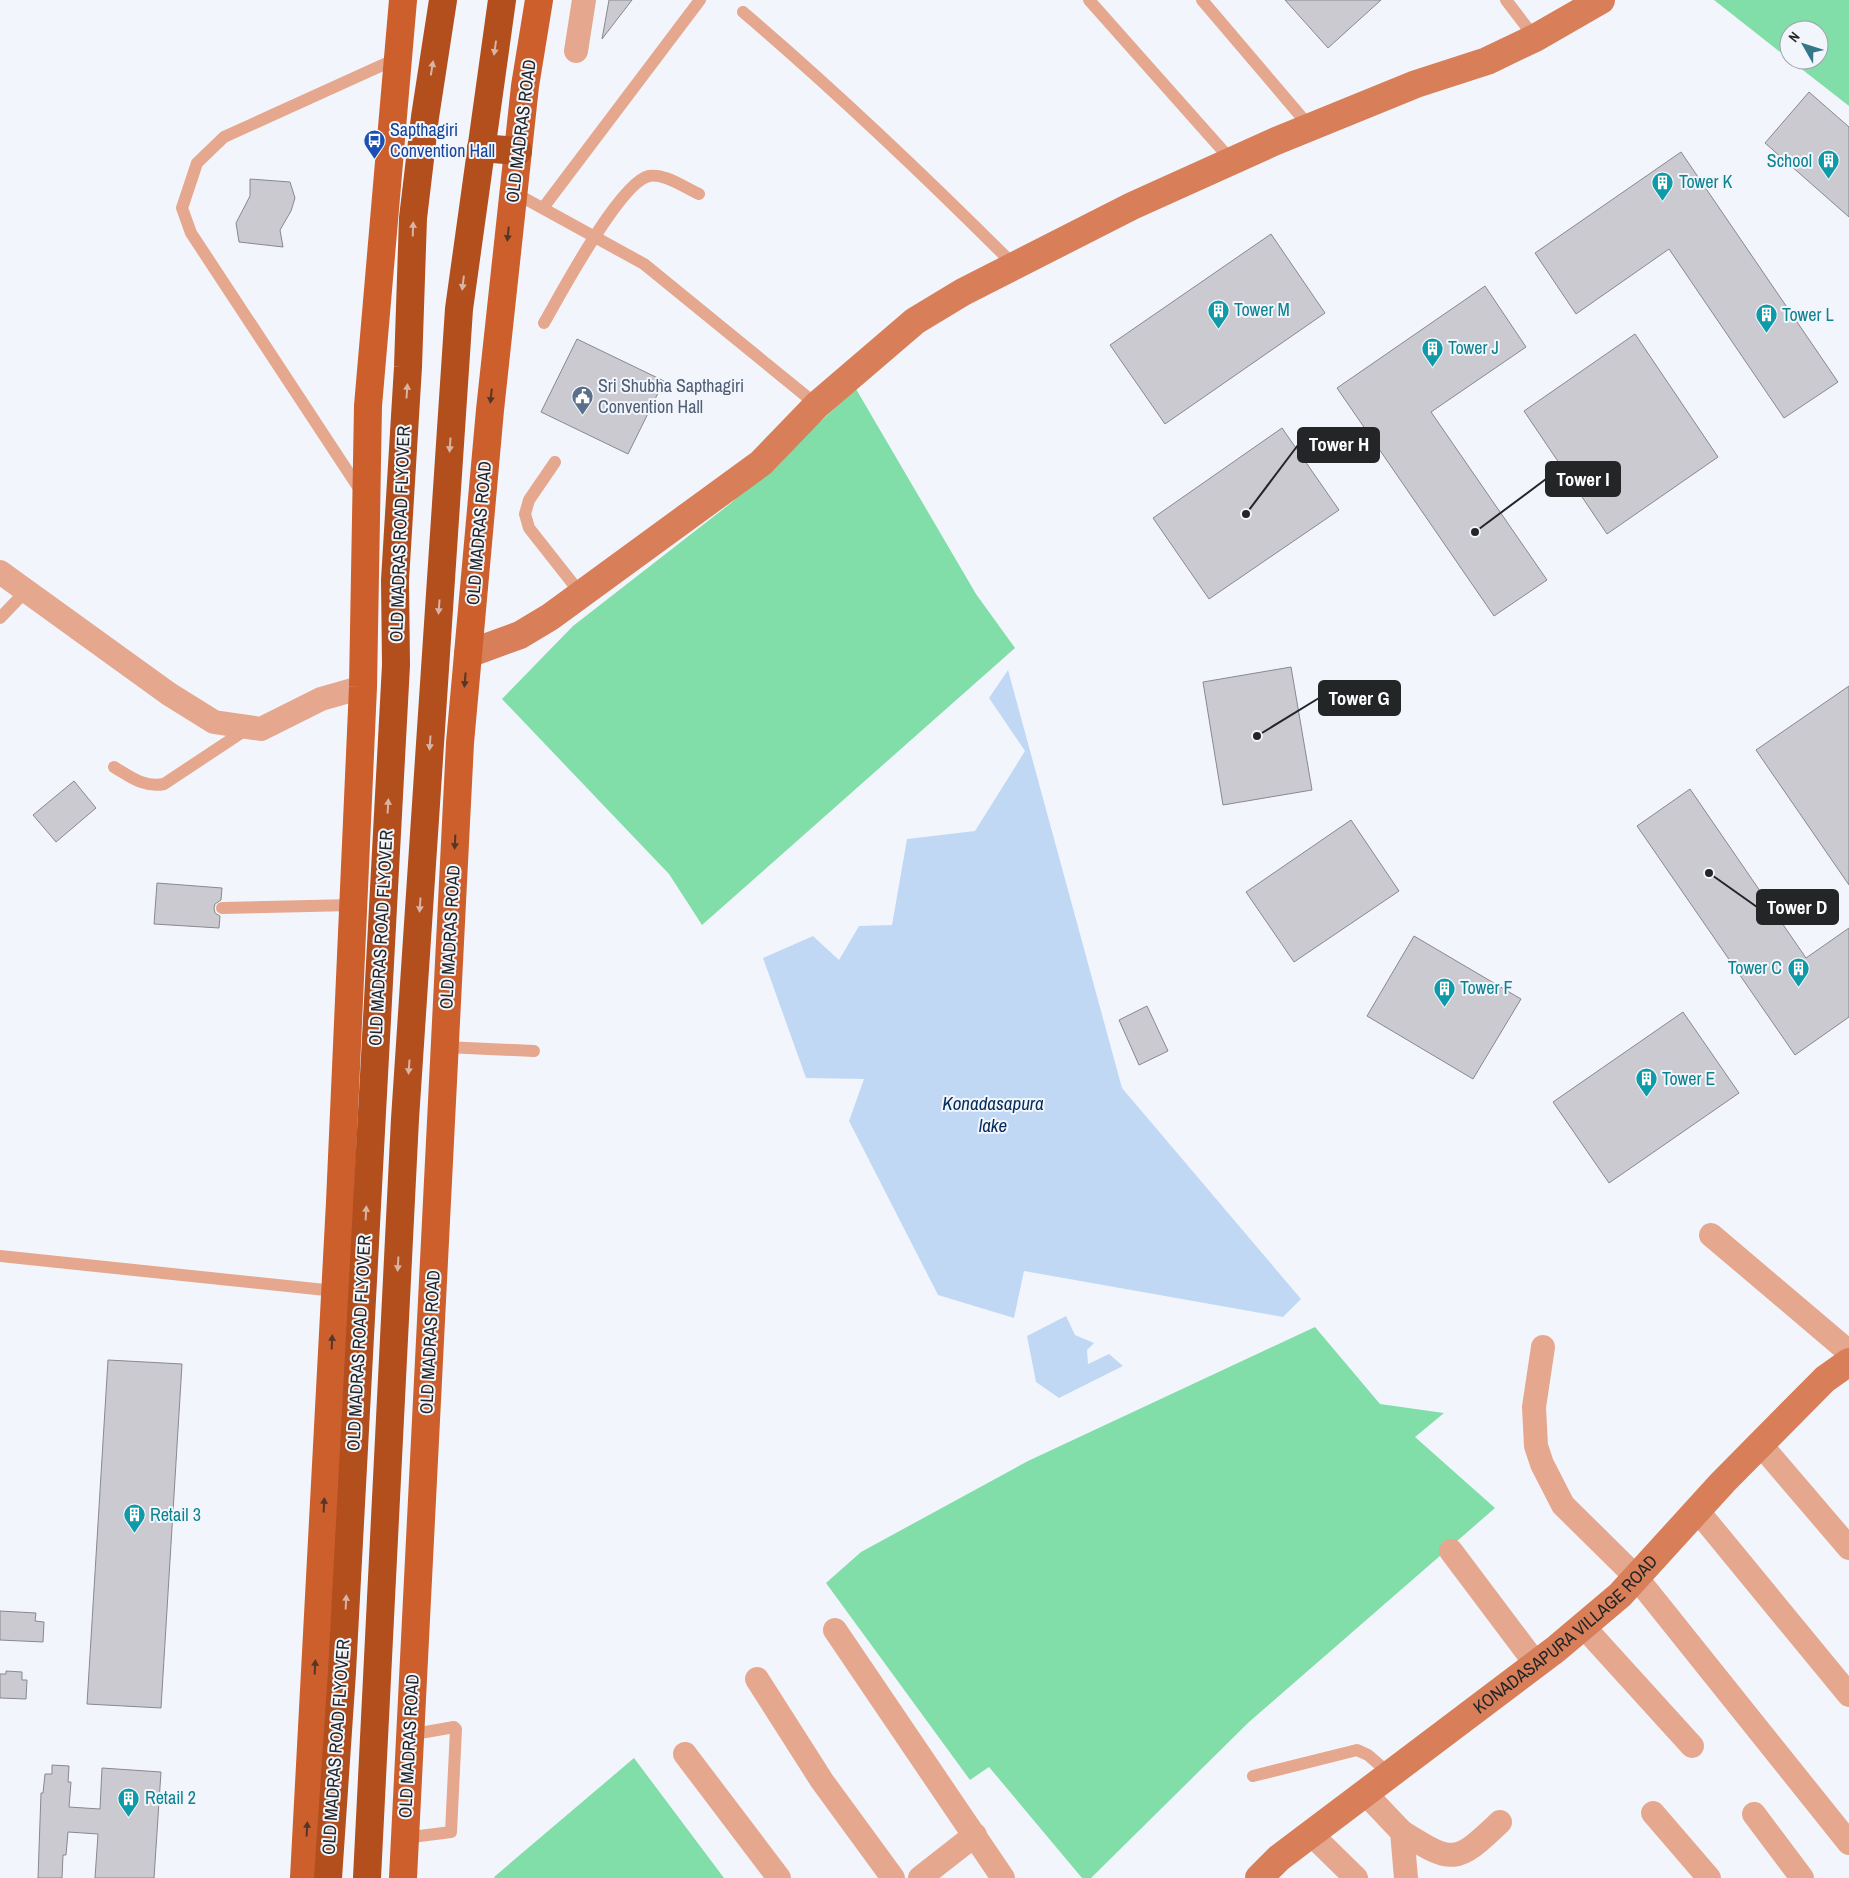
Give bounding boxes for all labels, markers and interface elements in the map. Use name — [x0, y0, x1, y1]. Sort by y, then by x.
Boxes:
north arrow — [1779, 20, 1829, 70]
text: N — [1784, 28, 1804, 46]
one-way arrow — [491, 41, 499, 57]
street label: OLD MADRAS ROAD — [499, 58, 542, 204]
one-way arrow — [428, 59, 436, 75]
place label: Sapthagiri Convention Hall — [390, 117, 495, 163]
bus stop icon: Sapthagiri Convention Hall — [362, 128, 386, 159]
place label: School — [1767, 148, 1812, 173]
building icon: School — [1816, 149, 1840, 180]
place label: Tower K — [1679, 169, 1732, 194]
building icon: Tower K — [1651, 170, 1675, 201]
one-way arrow — [409, 221, 417, 237]
one-way arrow — [504, 227, 512, 243]
one-way arrow — [458, 275, 466, 291]
place label: Tower M — [1234, 297, 1290, 322]
building icon: Tower M — [1206, 298, 1230, 329]
place label: Tower L — [1782, 302, 1834, 327]
building icon: Tower L — [1754, 303, 1778, 334]
place label: Tower J — [1448, 335, 1499, 360]
building icon: Tower J — [1420, 336, 1444, 367]
place label: Sri Shubha Sapthagiri Convention Hall — [598, 373, 744, 419]
one-way arrow — [403, 383, 411, 399]
public building icon: Sri Shubha Sapthagiri Convention Hall — [570, 384, 594, 415]
one-way arrow — [487, 388, 495, 404]
street label: OLD MADRAS ROAD FLYOVER — [383, 425, 416, 642]
callout: Tower H — [1298, 428, 1379, 462]
text: Tower H — [1309, 431, 1369, 457]
one-way arrow — [446, 437, 454, 453]
street label: OLD MADRAS ROAD — [460, 460, 497, 606]
callout: Tower I — [1546, 462, 1620, 496]
text: Tower I — [1556, 466, 1610, 492]
one-way arrow — [435, 599, 443, 615]
one-way arrow — [461, 672, 469, 688]
callout: Tower G — [1319, 681, 1400, 715]
text: Tower G — [1328, 685, 1390, 711]
one-way arrow — [426, 735, 434, 751]
one-way arrow — [385, 798, 393, 814]
street label: OLD MADRAS ROAD FLYOVER — [362, 829, 399, 1047]
one-way arrow — [450, 834, 458, 850]
street label: OLD MADRAS ROAD — [433, 864, 466, 1010]
callout: Tower D — [1757, 890, 1838, 924]
text: Tower D — [1767, 894, 1827, 920]
one-way arrow — [415, 897, 423, 913]
place label: Tower C — [1728, 955, 1782, 980]
building icon: Tower C — [1786, 956, 1810, 987]
place label: Tower F — [1460, 975, 1513, 1000]
building icon: Tower F — [1432, 976, 1456, 1007]
one-way arrow — [404, 1059, 412, 1075]
place label: Tower E — [1662, 1066, 1715, 1091]
building icon: Tower E — [1634, 1067, 1658, 1098]
water label: Konadasapura lake — [942, 1090, 1044, 1138]
one-way arrow — [362, 1205, 370, 1221]
street label: OLD MADRAS ROAD FLYOVER — [340, 1234, 377, 1452]
one-way arrow — [394, 1256, 402, 1272]
street label: OLD MADRAS ROAD — [413, 1269, 446, 1415]
one-way arrow — [329, 1334, 337, 1350]
one-way arrow — [320, 1497, 328, 1513]
place label: Retail 3 — [150, 1502, 201, 1527]
building icon: Retail 3 — [122, 1503, 146, 1534]
street label: KONADASAPURA VILLAGE ROAD — [1468, 1549, 1663, 1719]
one-way arrow — [342, 1594, 350, 1610]
street label: OLD MADRAS ROAD FLYOVER — [315, 1638, 356, 1856]
one-way arrow — [312, 1659, 320, 1675]
street label: OLD MADRAS ROAD — [392, 1673, 425, 1819]
place label: Retail 2 — [145, 1785, 196, 1810]
building icon: Retail 2 — [117, 1786, 141, 1817]
one-way arrow — [303, 1821, 311, 1837]

